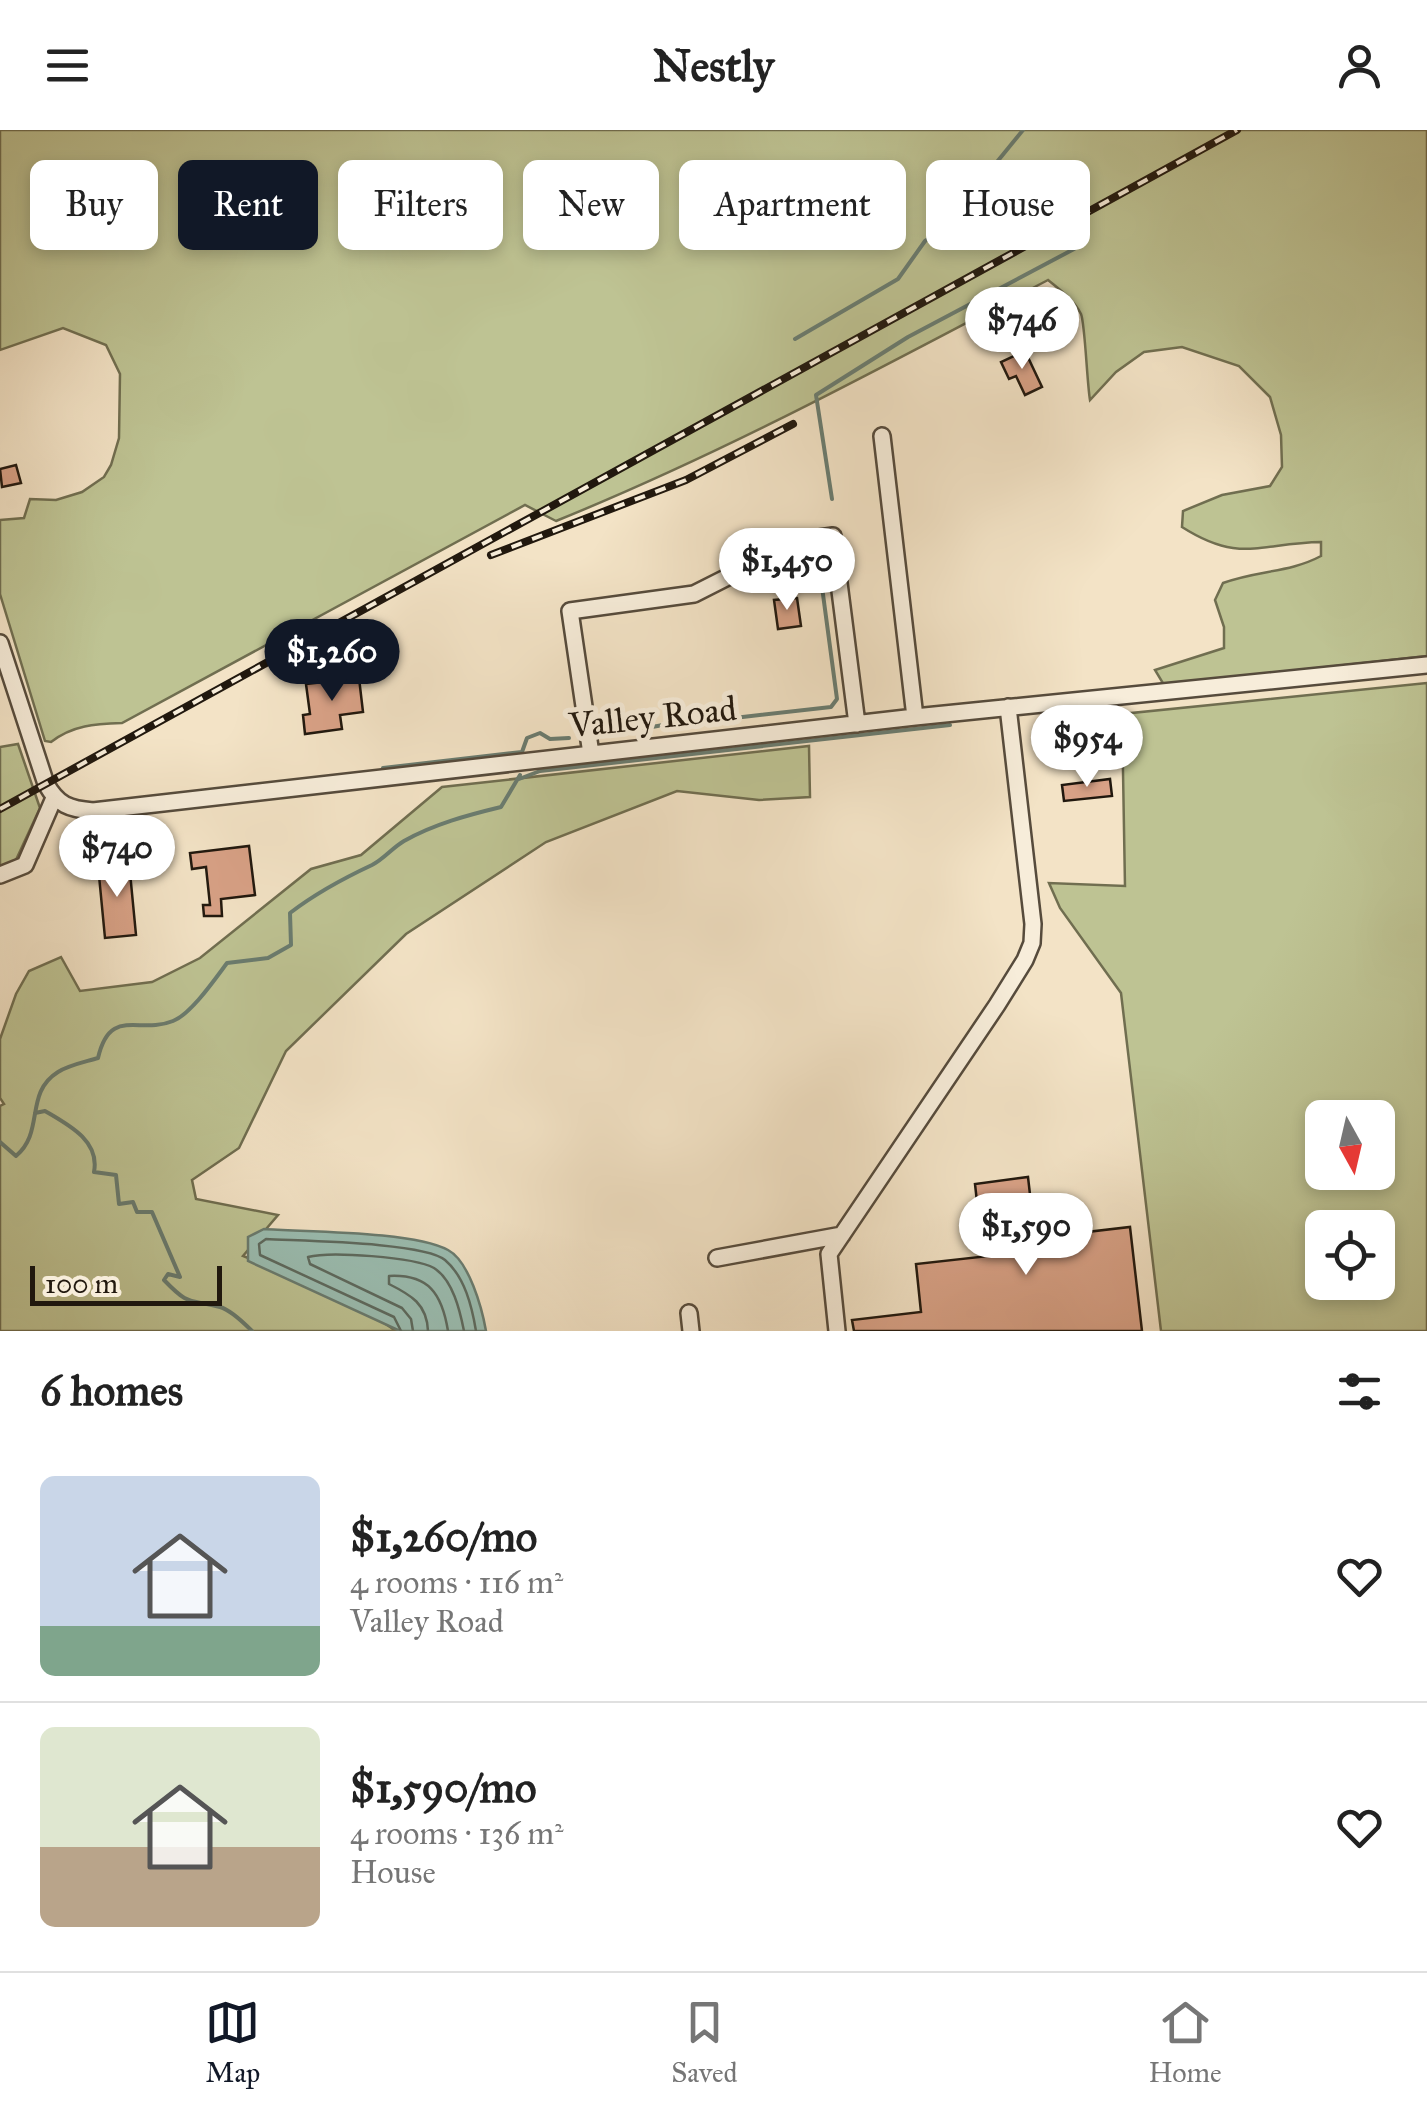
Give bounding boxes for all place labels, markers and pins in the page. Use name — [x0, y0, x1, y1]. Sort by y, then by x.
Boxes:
pin: $746 — [963, 287, 1081, 372]
pin: $1,450 — [706, 528, 868, 613]
pin: $1,260 — [251, 619, 413, 704]
pin: $954 — [1028, 705, 1146, 790]
pin: $740 — [58, 815, 176, 900]
pin: $1,590 — [945, 1193, 1107, 1278]

